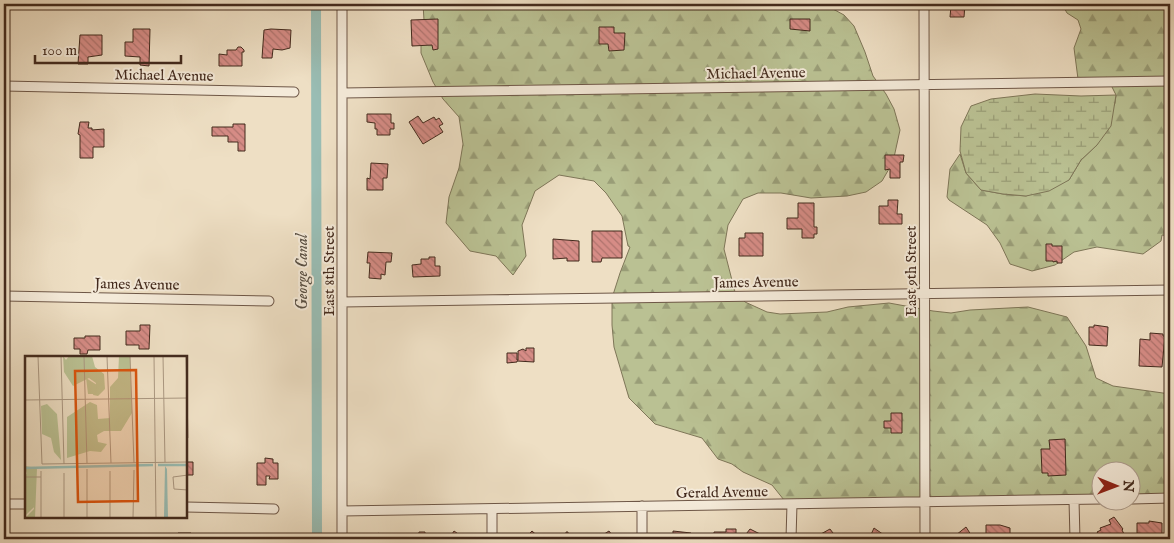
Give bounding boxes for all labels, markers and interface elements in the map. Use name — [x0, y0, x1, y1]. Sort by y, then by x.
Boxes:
scale bar — [35, 32, 181, 64]
text: 100 m — [42, 41, 78, 60]
street label: Michael Avenue — [706, 63, 806, 84]
street label: Michael Avenue — [114, 65, 214, 86]
street label: East 8th Street — [320, 226, 339, 316]
street label: East 9th Street — [902, 226, 921, 316]
water label: George Canal — [293, 233, 313, 310]
street label: James Avenue — [711, 272, 799, 293]
street label: James Avenue — [92, 274, 180, 295]
inset map — [25, 356, 188, 518]
north arrow — [1092, 460, 1142, 510]
text: N — [1119, 479, 1137, 492]
street label: Gerald Avenue — [676, 482, 768, 503]

